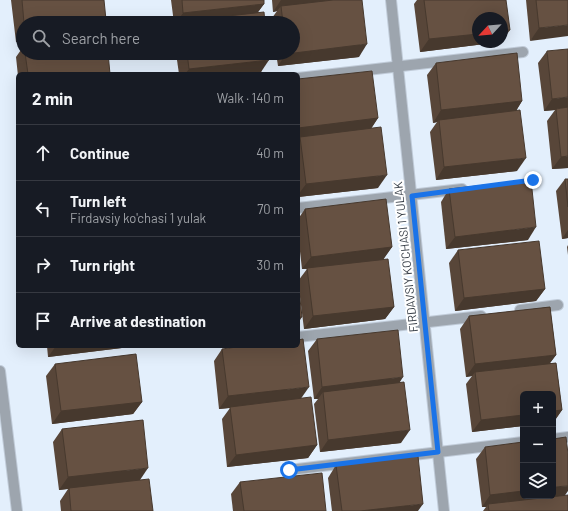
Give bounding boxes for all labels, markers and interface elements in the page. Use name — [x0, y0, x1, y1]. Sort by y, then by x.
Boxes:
north arrow — [472, 12, 508, 48]
search box — [16, 16, 300, 60]
icon: search — [30, 27, 52, 49]
text: Search here — [62, 29, 140, 47]
text: 2 min — [32, 88, 73, 108]
text: Walk · 140 m — [217, 90, 284, 106]
icon: ahead — [32, 142, 54, 164]
text: Continue — [70, 144, 130, 162]
text: 40 m — [256, 145, 284, 161]
route end — [524, 171, 542, 189]
street label: FIRDAVSIY KO'CHASI 1 YULAK — [390, 180, 420, 333]
text: Turn left — [70, 192, 126, 210]
icon: left — [32, 198, 54, 220]
text: 70 m — [257, 201, 284, 217]
text: Firdavsiy ko'chasi 1 yulak — [70, 210, 206, 226]
icon: right — [32, 254, 54, 276]
text: Turn right — [70, 256, 135, 274]
text: 30 m — [257, 257, 284, 273]
icon: arrive — [32, 310, 54, 332]
text: Arrive at destination — [70, 312, 206, 330]
map controls — [520, 391, 556, 499]
button: + — [520, 391, 556, 427]
button: − — [520, 427, 556, 463]
route start — [280, 461, 298, 479]
button: layers — [520, 463, 556, 499]

